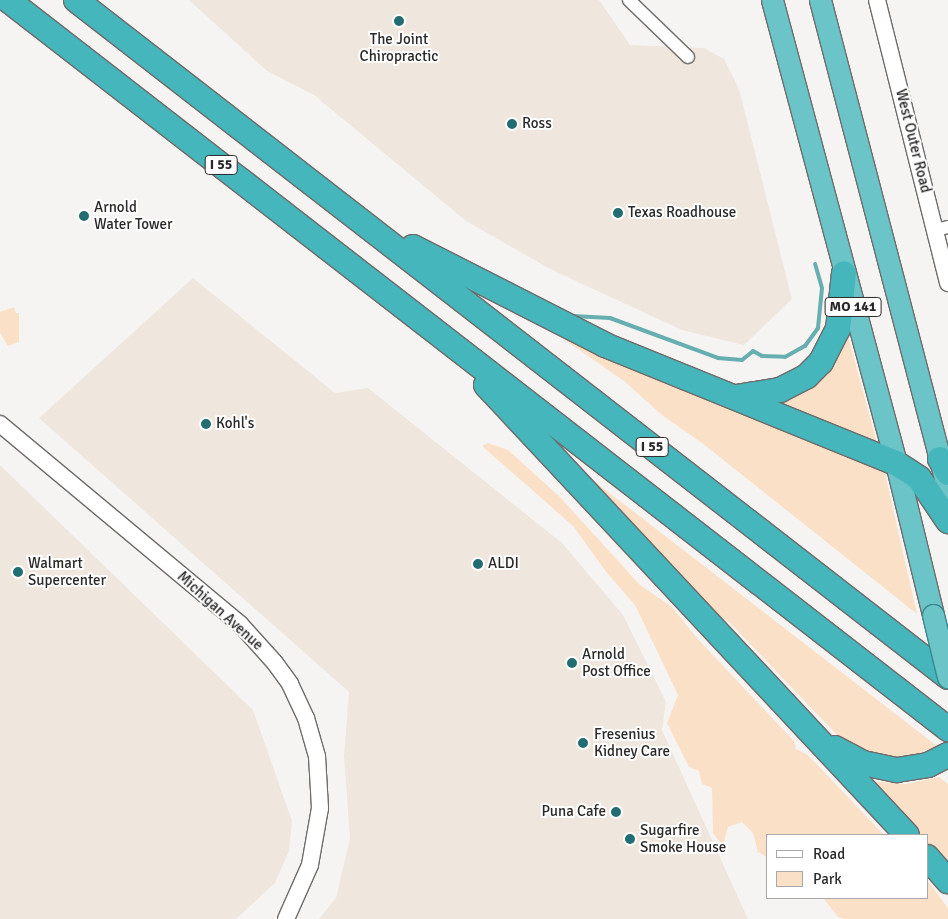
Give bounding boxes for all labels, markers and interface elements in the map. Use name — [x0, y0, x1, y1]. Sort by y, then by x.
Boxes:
marker: The Joint Chiropractic — [392, 14, 406, 28]
place label: The Joint Chiropractic — [360, 30, 438, 65]
street label: West Outer Road — [891, 87, 935, 195]
place label: Ross — [522, 115, 552, 133]
marker: Ross — [506, 118, 518, 130]
road number: I 55 — [204, 154, 238, 176]
place label: Arnold Water Tower — [94, 198, 173, 233]
place label: Texas Roadhouse — [628, 204, 736, 222]
marker: Texas Roadhouse — [612, 207, 624, 219]
marker: Arnold Water Tower — [78, 210, 90, 222]
road number: MO 141 — [824, 296, 882, 318]
place label: Kohl's — [216, 415, 254, 433]
marker: Kohl's — [200, 418, 212, 430]
road number: I 55 — [634, 436, 670, 458]
place label: Walmart Supercenter — [28, 554, 106, 589]
place label: ALDI — [488, 555, 519, 573]
marker: ALDI — [472, 558, 484, 570]
marker: Walmart Supercenter — [12, 566, 24, 578]
street label: Michigan Avenue — [173, 568, 267, 654]
place label: Arnold Post Office — [582, 645, 651, 680]
marker: Arnold Post Office — [566, 657, 578, 669]
place label: Fresenius Kidney Care — [594, 725, 670, 760]
marker: Fresenius Kidney Care — [576, 736, 590, 750]
place label: Puna Cafe — [541, 803, 606, 821]
marker: Puna Cafe — [610, 806, 622, 818]
place label: Sugarfire Smoke House — [640, 821, 726, 856]
marker: Sugarfire Smoke House — [624, 833, 636, 845]
legend — [766, 834, 928, 899]
text: Road — [813, 845, 845, 863]
text: Park — [813, 870, 842, 888]

